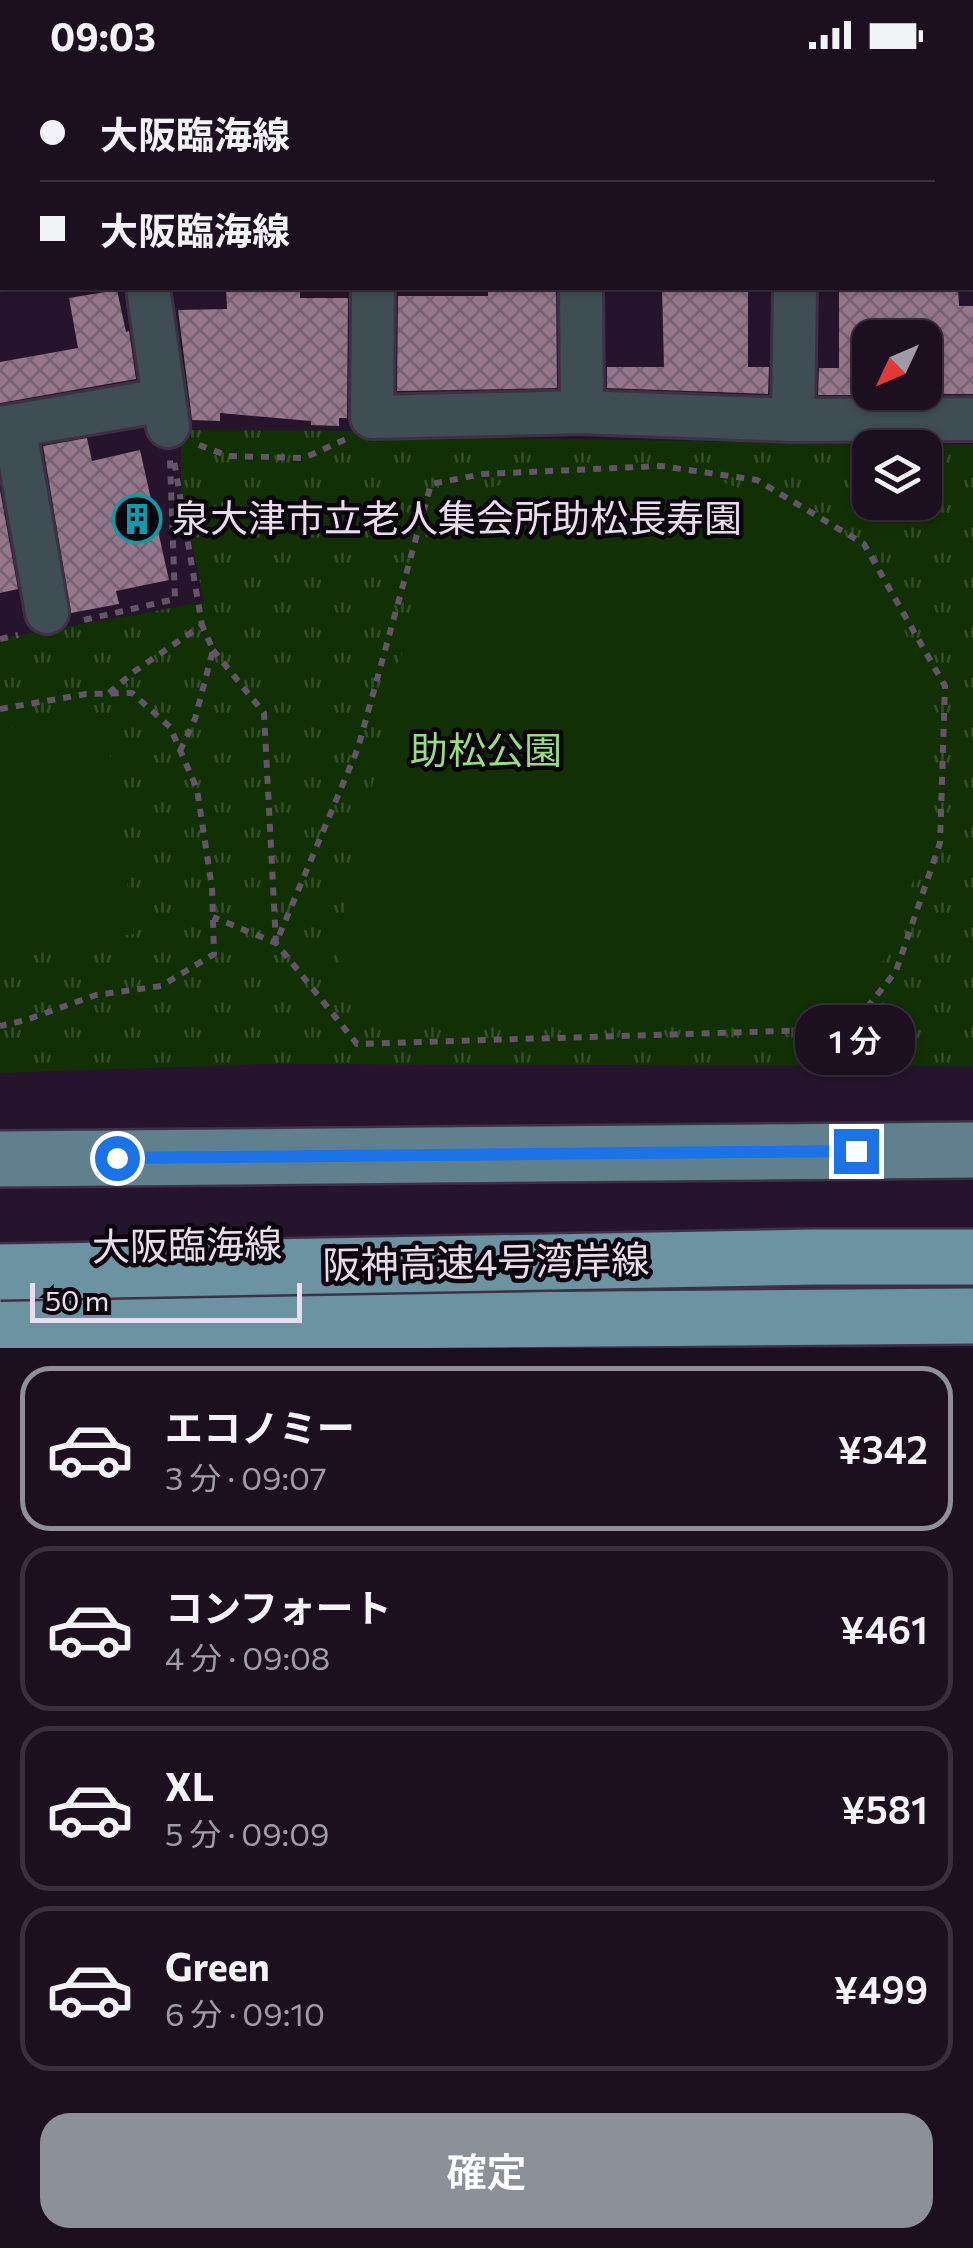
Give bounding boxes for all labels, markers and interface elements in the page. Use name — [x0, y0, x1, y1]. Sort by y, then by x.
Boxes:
text: 09:03 — [50, 12, 156, 59]
text: 大阪臨海線 — [100, 110, 290, 157]
text: 大阪臨海線 — [100, 206, 290, 253]
north arrow — [852, 320, 942, 410]
map controls — [852, 320, 942, 520]
button: layers — [852, 430, 942, 520]
building icon: 泉大津市立老人集会所助松長寿園 — [111, 493, 163, 545]
place label: 泉大津市立老人集会所助松長寿園 — [172, 493, 742, 540]
park label: 助松公園 — [410, 725, 562, 772]
callout: 1 分 — [796, 1006, 916, 1076]
text: 1 分 — [829, 1020, 881, 1060]
route end — [834, 1129, 879, 1174]
route start — [95, 1136, 140, 1181]
street label: 大阪臨海線 — [92, 1218, 282, 1269]
street label: 阪神高速4号湾岸線 — [322, 1234, 650, 1287]
scale bar — [30, 1278, 302, 1322]
text: 50 m — [45, 1283, 109, 1317]
text: エコノミー — [165, 1403, 355, 1450]
icon: car — [45, 1404, 135, 1494]
text: ¥342 — [838, 1425, 928, 1472]
text: 3 分 · 09:07 — [165, 1457, 327, 1497]
text: コンフォート — [165, 1583, 392, 1630]
icon: car — [45, 1584, 135, 1674]
text: ¥461 — [840, 1605, 928, 1652]
text: 4 分 · 09:08 — [165, 1637, 330, 1677]
text: XL — [165, 1762, 214, 1809]
icon: car — [45, 1764, 135, 1854]
text: ¥581 — [841, 1785, 928, 1832]
text: 5 分 · 09:09 — [165, 1813, 329, 1853]
text: Green — [165, 1942, 270, 1989]
icon: car — [45, 1944, 135, 2034]
text: ¥499 — [834, 1965, 928, 2012]
text: 6 分 · 09:10 — [165, 1993, 325, 2033]
button: 確定 — [40, 2113, 933, 2228]

